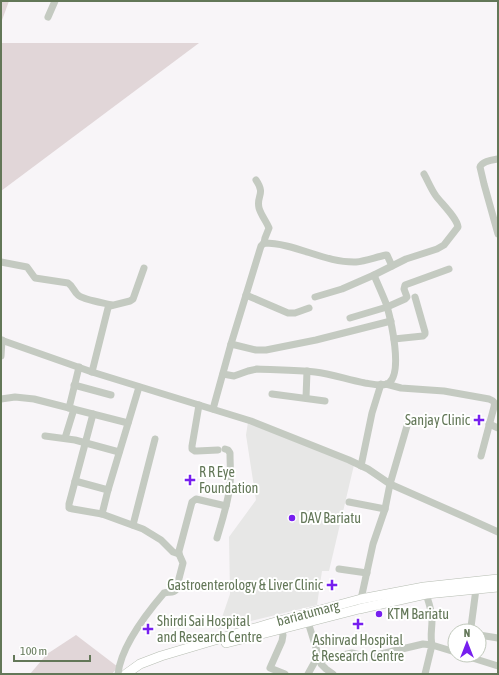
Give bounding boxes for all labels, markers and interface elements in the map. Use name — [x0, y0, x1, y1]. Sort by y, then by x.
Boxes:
place label: Sanjay Clinic — [405, 412, 471, 428]
marker: Sanjay Clinic — [473, 414, 485, 426]
place label: R R Eye Foundation — [199, 464, 258, 496]
marker: R R Eye Foundation — [184, 474, 196, 486]
place label: DAV Bariatu — [300, 510, 361, 526]
marker: DAV Bariatu — [287, 513, 297, 523]
place label: Gastroenterology & Liver Clinic — [167, 577, 324, 593]
marker: Gastroenterology & Liver Clinic — [326, 579, 338, 591]
street label: bariatumarg — [275, 597, 341, 629]
place label: KTM Bariatu — [387, 606, 449, 622]
marker: KTM Bariatu — [374, 609, 384, 619]
place label: Shirdi Sai Hospital and Research Centre — [157, 613, 262, 645]
marker: Ashirvad Hospital & Research Centre — [352, 618, 364, 630]
marker: Shirdi Sai Hospital and Research Centre — [142, 623, 154, 635]
north arrow — [447, 623, 487, 663]
text: N — [464, 627, 470, 639]
place label: Ashirvad Hospital & Research Centre — [312, 632, 404, 664]
scale bar — [14, 637, 90, 663]
text: 100 m — [20, 644, 47, 658]

